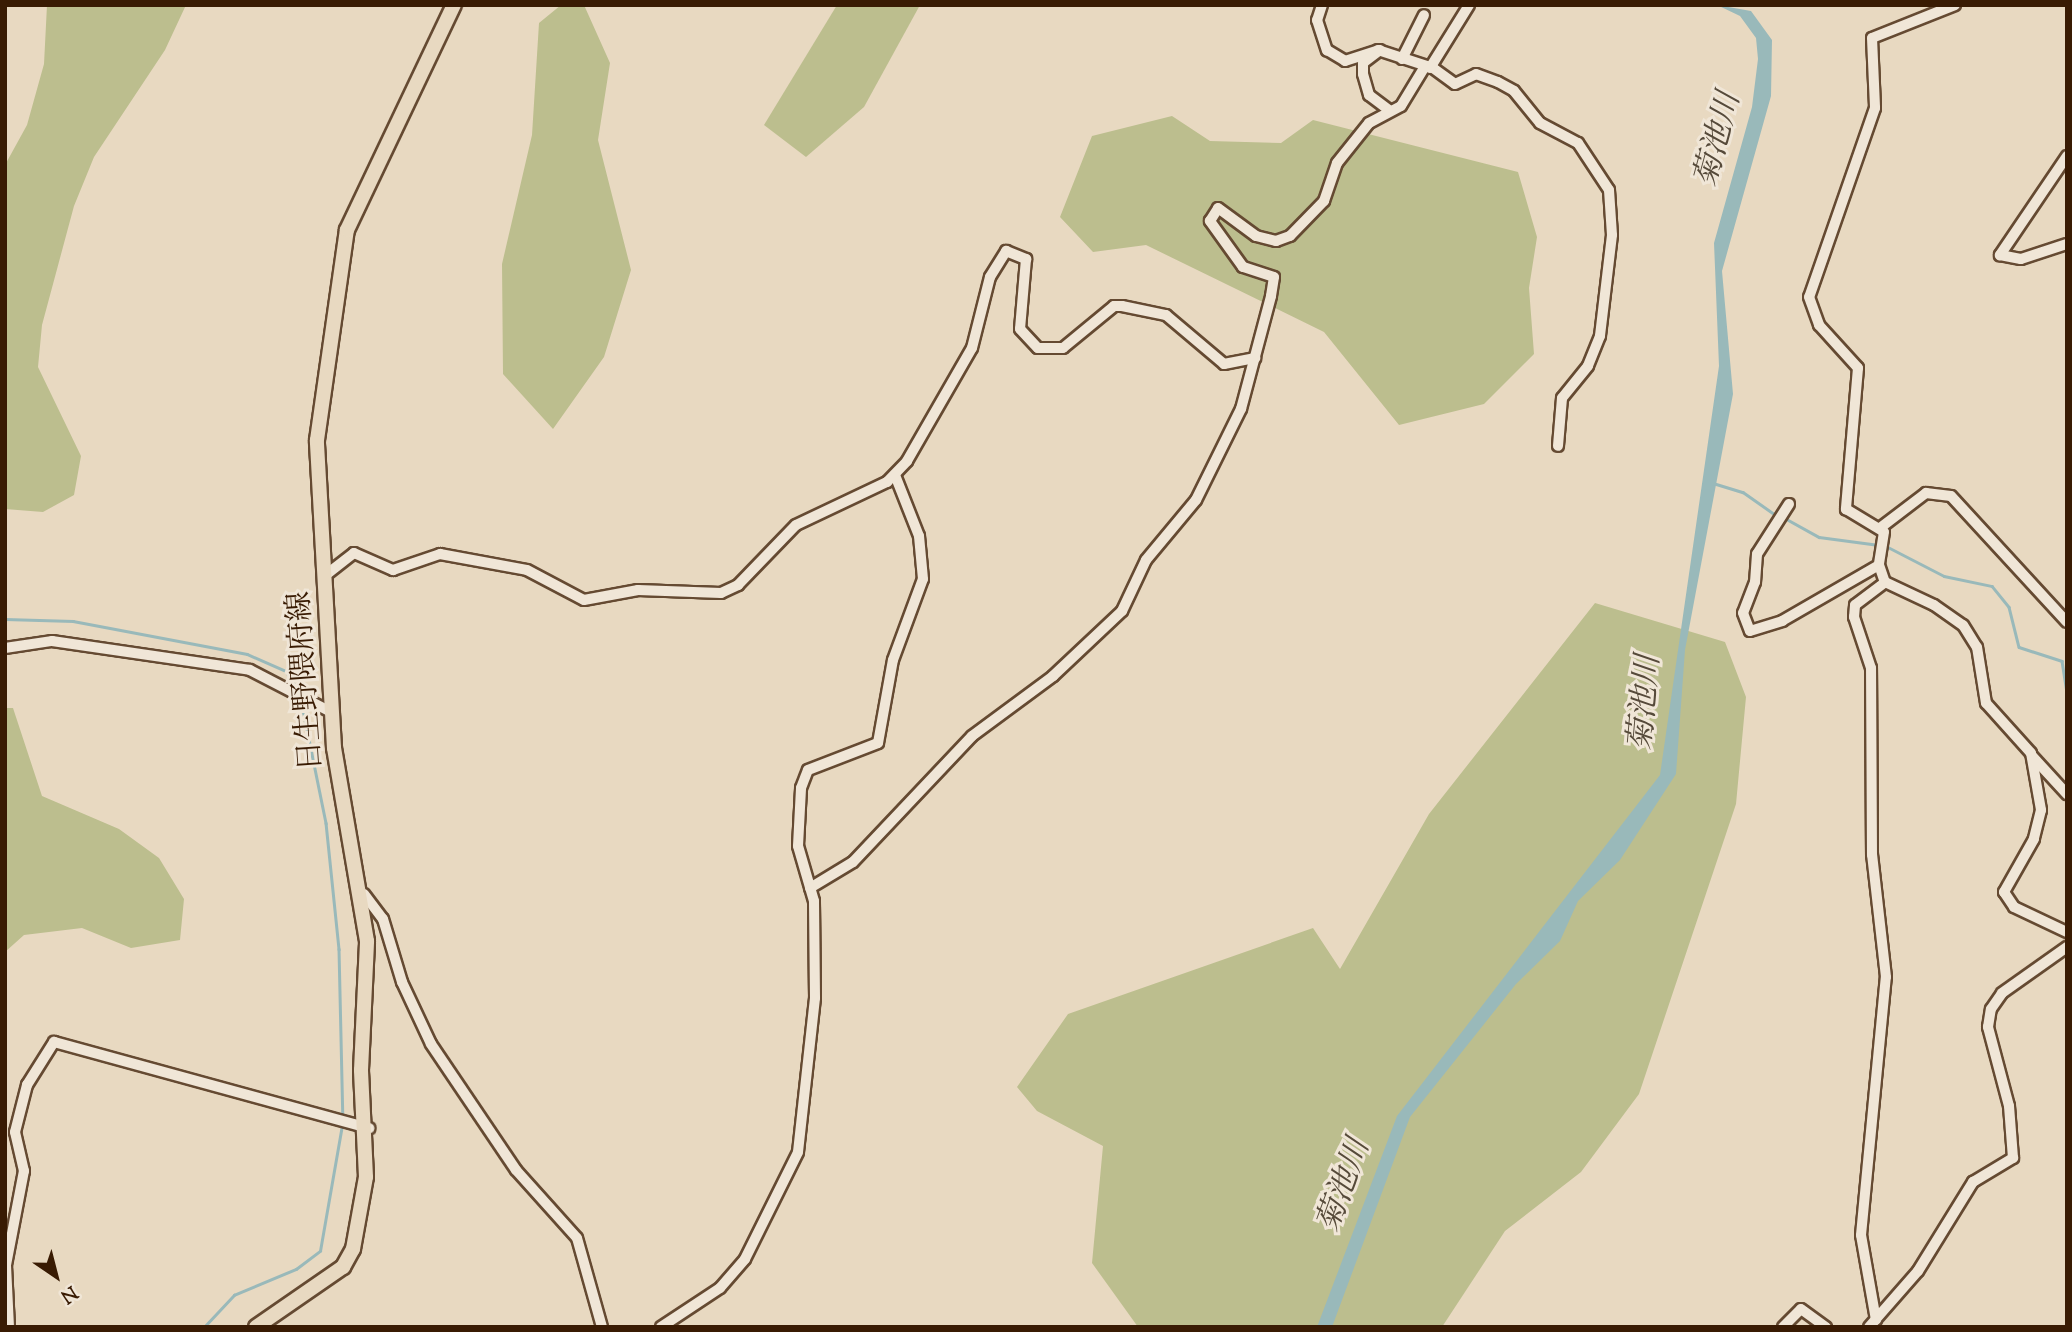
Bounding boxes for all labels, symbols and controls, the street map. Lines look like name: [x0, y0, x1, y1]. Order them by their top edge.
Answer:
water label: 菊池川: [1688, 89, 1750, 191]
street label: 日生野隈府線: [283, 590, 331, 772]
water label: 菊池川: [1623, 654, 1669, 752]
water label: 菊池川: [1311, 1134, 1379, 1238]
north arrow: [21, 1241, 91, 1311]
text: N: [54, 1278, 82, 1309]

